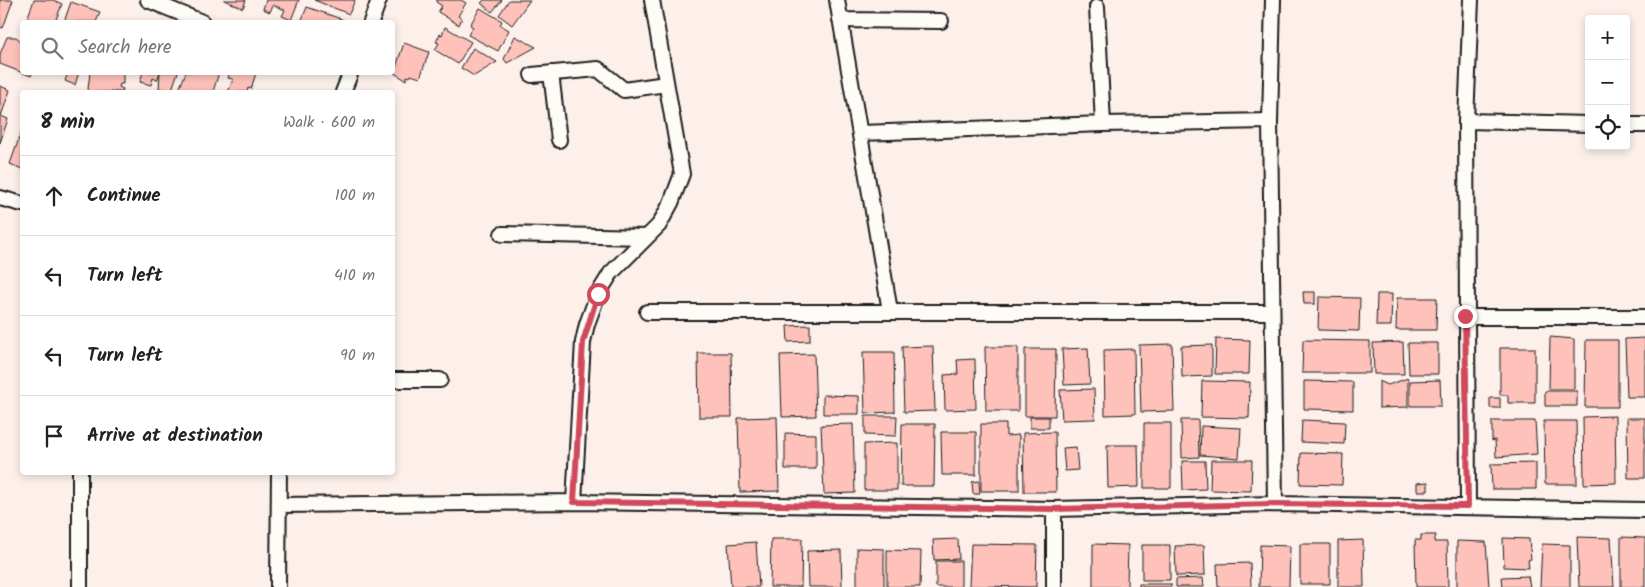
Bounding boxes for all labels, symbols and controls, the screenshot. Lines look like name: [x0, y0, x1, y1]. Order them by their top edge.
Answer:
map controls: [1585, 15, 1630, 150]
button: +: [1585, 15, 1630, 60]
search box: [20, 20, 395, 75]
text: Search here: [78, 33, 172, 63]
icon: search: [38, 34, 66, 62]
button: −: [1585, 60, 1630, 105]
button: locate: [1585, 105, 1630, 150]
text: 8 min: [40, 106, 95, 139]
text: Walk · 600 m: [283, 110, 375, 135]
text: Continue: [87, 181, 160, 211]
icon: ahead: [40, 182, 68, 210]
text: 100 m: [335, 183, 375, 208]
text: Turn left: [87, 261, 162, 291]
icon: left: [40, 262, 68, 290]
text: 410 m: [334, 263, 375, 288]
route start: [587, 283, 610, 306]
route end: [1454, 305, 1477, 328]
text: Turn left: [87, 341, 162, 371]
icon: left: [40, 342, 68, 370]
text: 90 m: [340, 343, 375, 368]
text: Arrive at destination: [87, 421, 263, 451]
icon: arrive: [40, 422, 68, 450]

